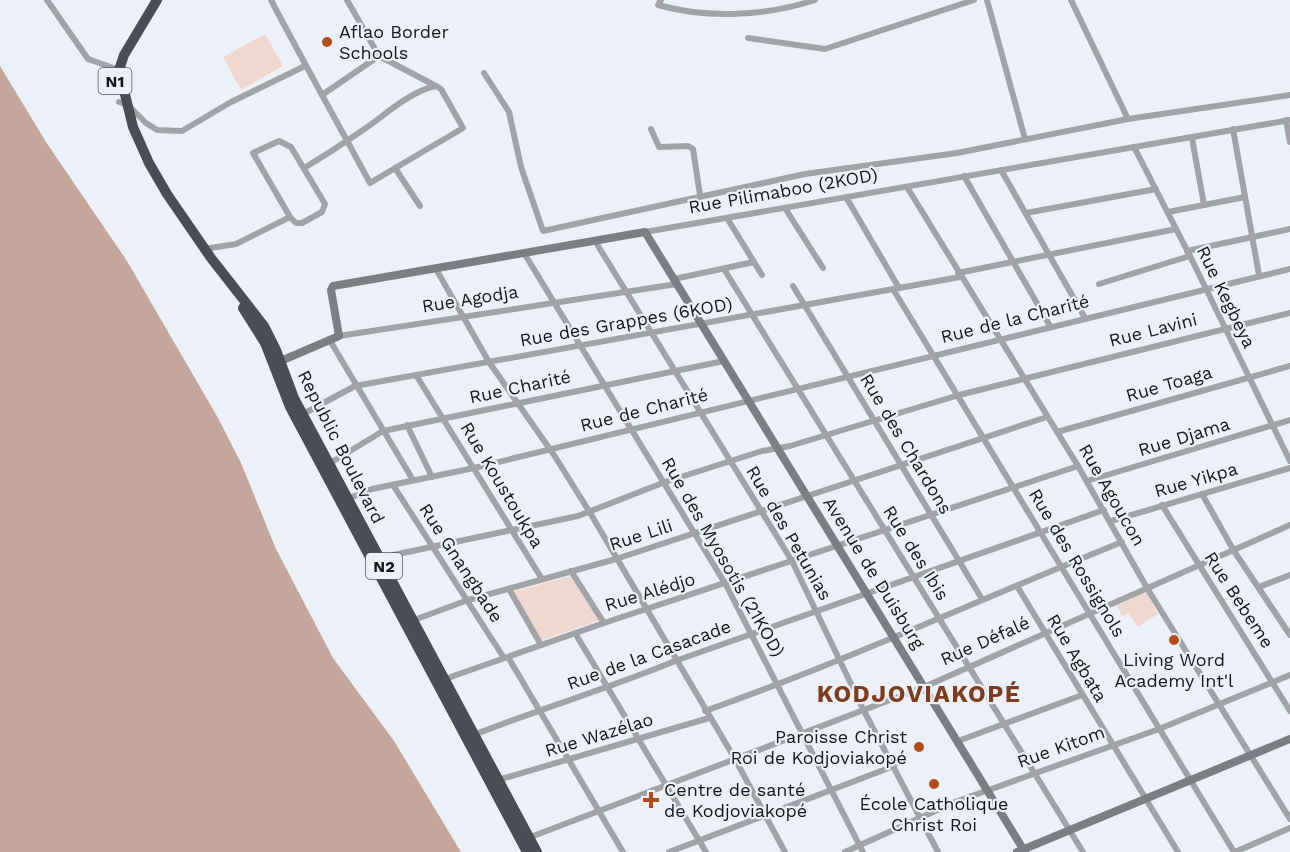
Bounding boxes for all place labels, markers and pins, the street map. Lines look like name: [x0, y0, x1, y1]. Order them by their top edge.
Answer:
place label: Aflao Border Schools: [339, 21, 449, 63]
marker: Aflao Border Schools: [320, 35, 334, 49]
marker: Living Word Academy Int'l: [1167, 633, 1181, 647]
place label: Living Word Academy Int'l: [1114, 649, 1234, 691]
place label: Paroisse Christ Roi de Kodjoviakopé: [730, 726, 907, 768]
marker: Paroisse Christ Roi de Kodjoviakopé: [912, 740, 926, 754]
marker: École Catholique Christ Roi: [927, 777, 941, 791]
place label: Centre de santé de Kodjoviakopé: [664, 779, 807, 821]
marker: Centre de santé de Kodjoviakopé: [642, 791, 660, 809]
place label: École Catholique Christ Roi: [860, 793, 1008, 835]

